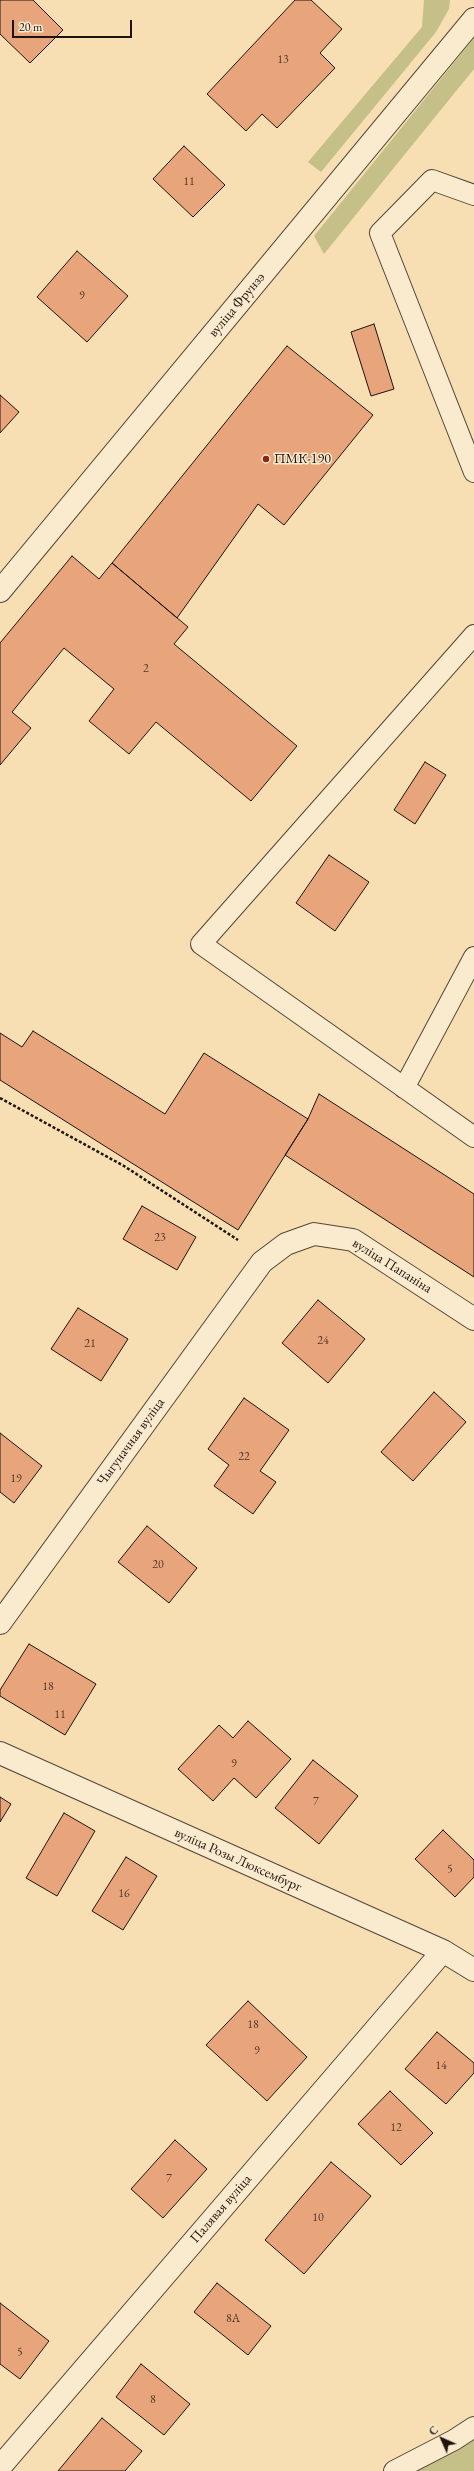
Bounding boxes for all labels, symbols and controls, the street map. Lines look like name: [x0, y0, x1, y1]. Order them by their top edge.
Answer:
scale bar: [14, 12, 134, 38]
text: 20 m: [19, 19, 42, 35]
house number: 13: [277, 53, 289, 67]
house number: 11: [183, 175, 195, 189]
street label: вуліца Фрунзэ: [205, 269, 269, 341]
house number: 9: [79, 289, 85, 303]
place label: ПМК-190: [274, 451, 331, 467]
marker: ПМК-190: [261, 454, 271, 464]
house number: 2: [143, 662, 149, 676]
house number: 23: [154, 1231, 166, 1245]
street label: вуліца Папаніна: [349, 1235, 435, 1297]
house number: 24: [317, 1334, 329, 1348]
house number: 21: [84, 1337, 96, 1351]
street label: Чыгуначная вуліца: [94, 1395, 168, 1489]
house number: 22: [238, 1450, 250, 1464]
house number: 19: [10, 1472, 22, 1486]
house number: 20: [152, 1558, 164, 1572]
house number: 18: [42, 1680, 54, 1694]
house number: 11: [54, 1708, 66, 1722]
house number: 9: [231, 1757, 237, 1771]
house number: 7: [313, 1795, 319, 1809]
street label: вуліца Розы Люксембург: [172, 1824, 304, 1896]
house number: 5: [447, 1862, 453, 1876]
house number: 16: [118, 1887, 130, 1901]
house number: 18: [247, 2018, 259, 2032]
house number: 9: [254, 2044, 260, 2058]
house number: 14: [435, 2059, 447, 2073]
house number: 12: [390, 2121, 402, 2135]
street label: Палявая вуліца: [187, 2171, 255, 2247]
house number: 7: [166, 2172, 172, 2186]
house number: 10: [312, 2211, 324, 2225]
house number: 8А: [226, 2312, 240, 2326]
house number: 5: [17, 2345, 23, 2359]
house number: 8: [150, 2393, 156, 2407]
north arrow: [422, 2419, 462, 2459]
text: С: [426, 2423, 441, 2438]

